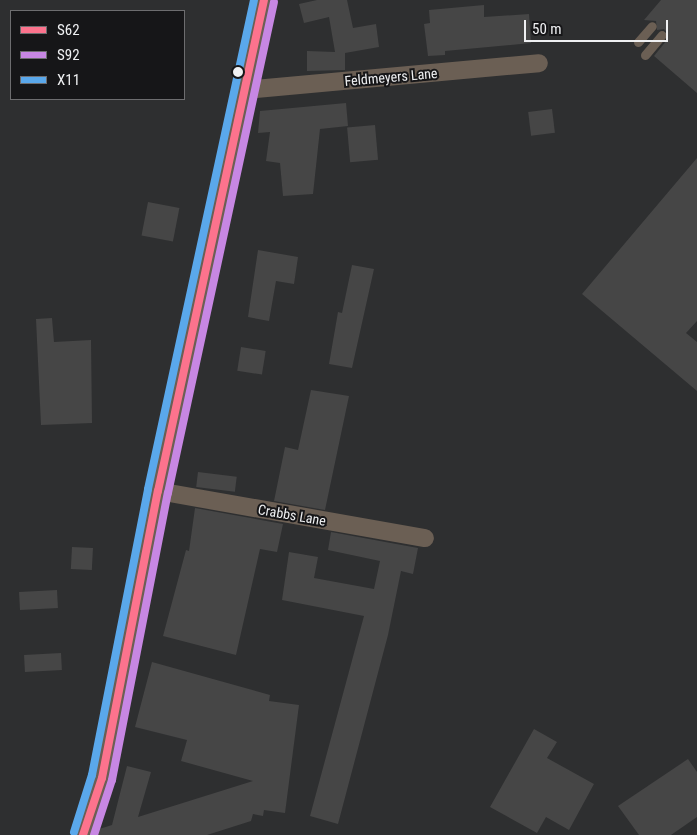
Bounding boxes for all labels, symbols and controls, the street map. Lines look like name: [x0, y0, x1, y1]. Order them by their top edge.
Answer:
legend: [10, 10, 185, 100]
scale bar: [527, 10, 671, 42]
text: 50 m: [532, 20, 562, 38]
text: S62: [57, 21, 80, 39]
text: S92: [57, 46, 80, 64]
street label: Feldmeyers Lane: [344, 65, 438, 89]
unlabelled marker: [233, 67, 243, 77]
text: X11: [57, 71, 80, 89]
street label: Crabbs Lane: [257, 501, 327, 529]

